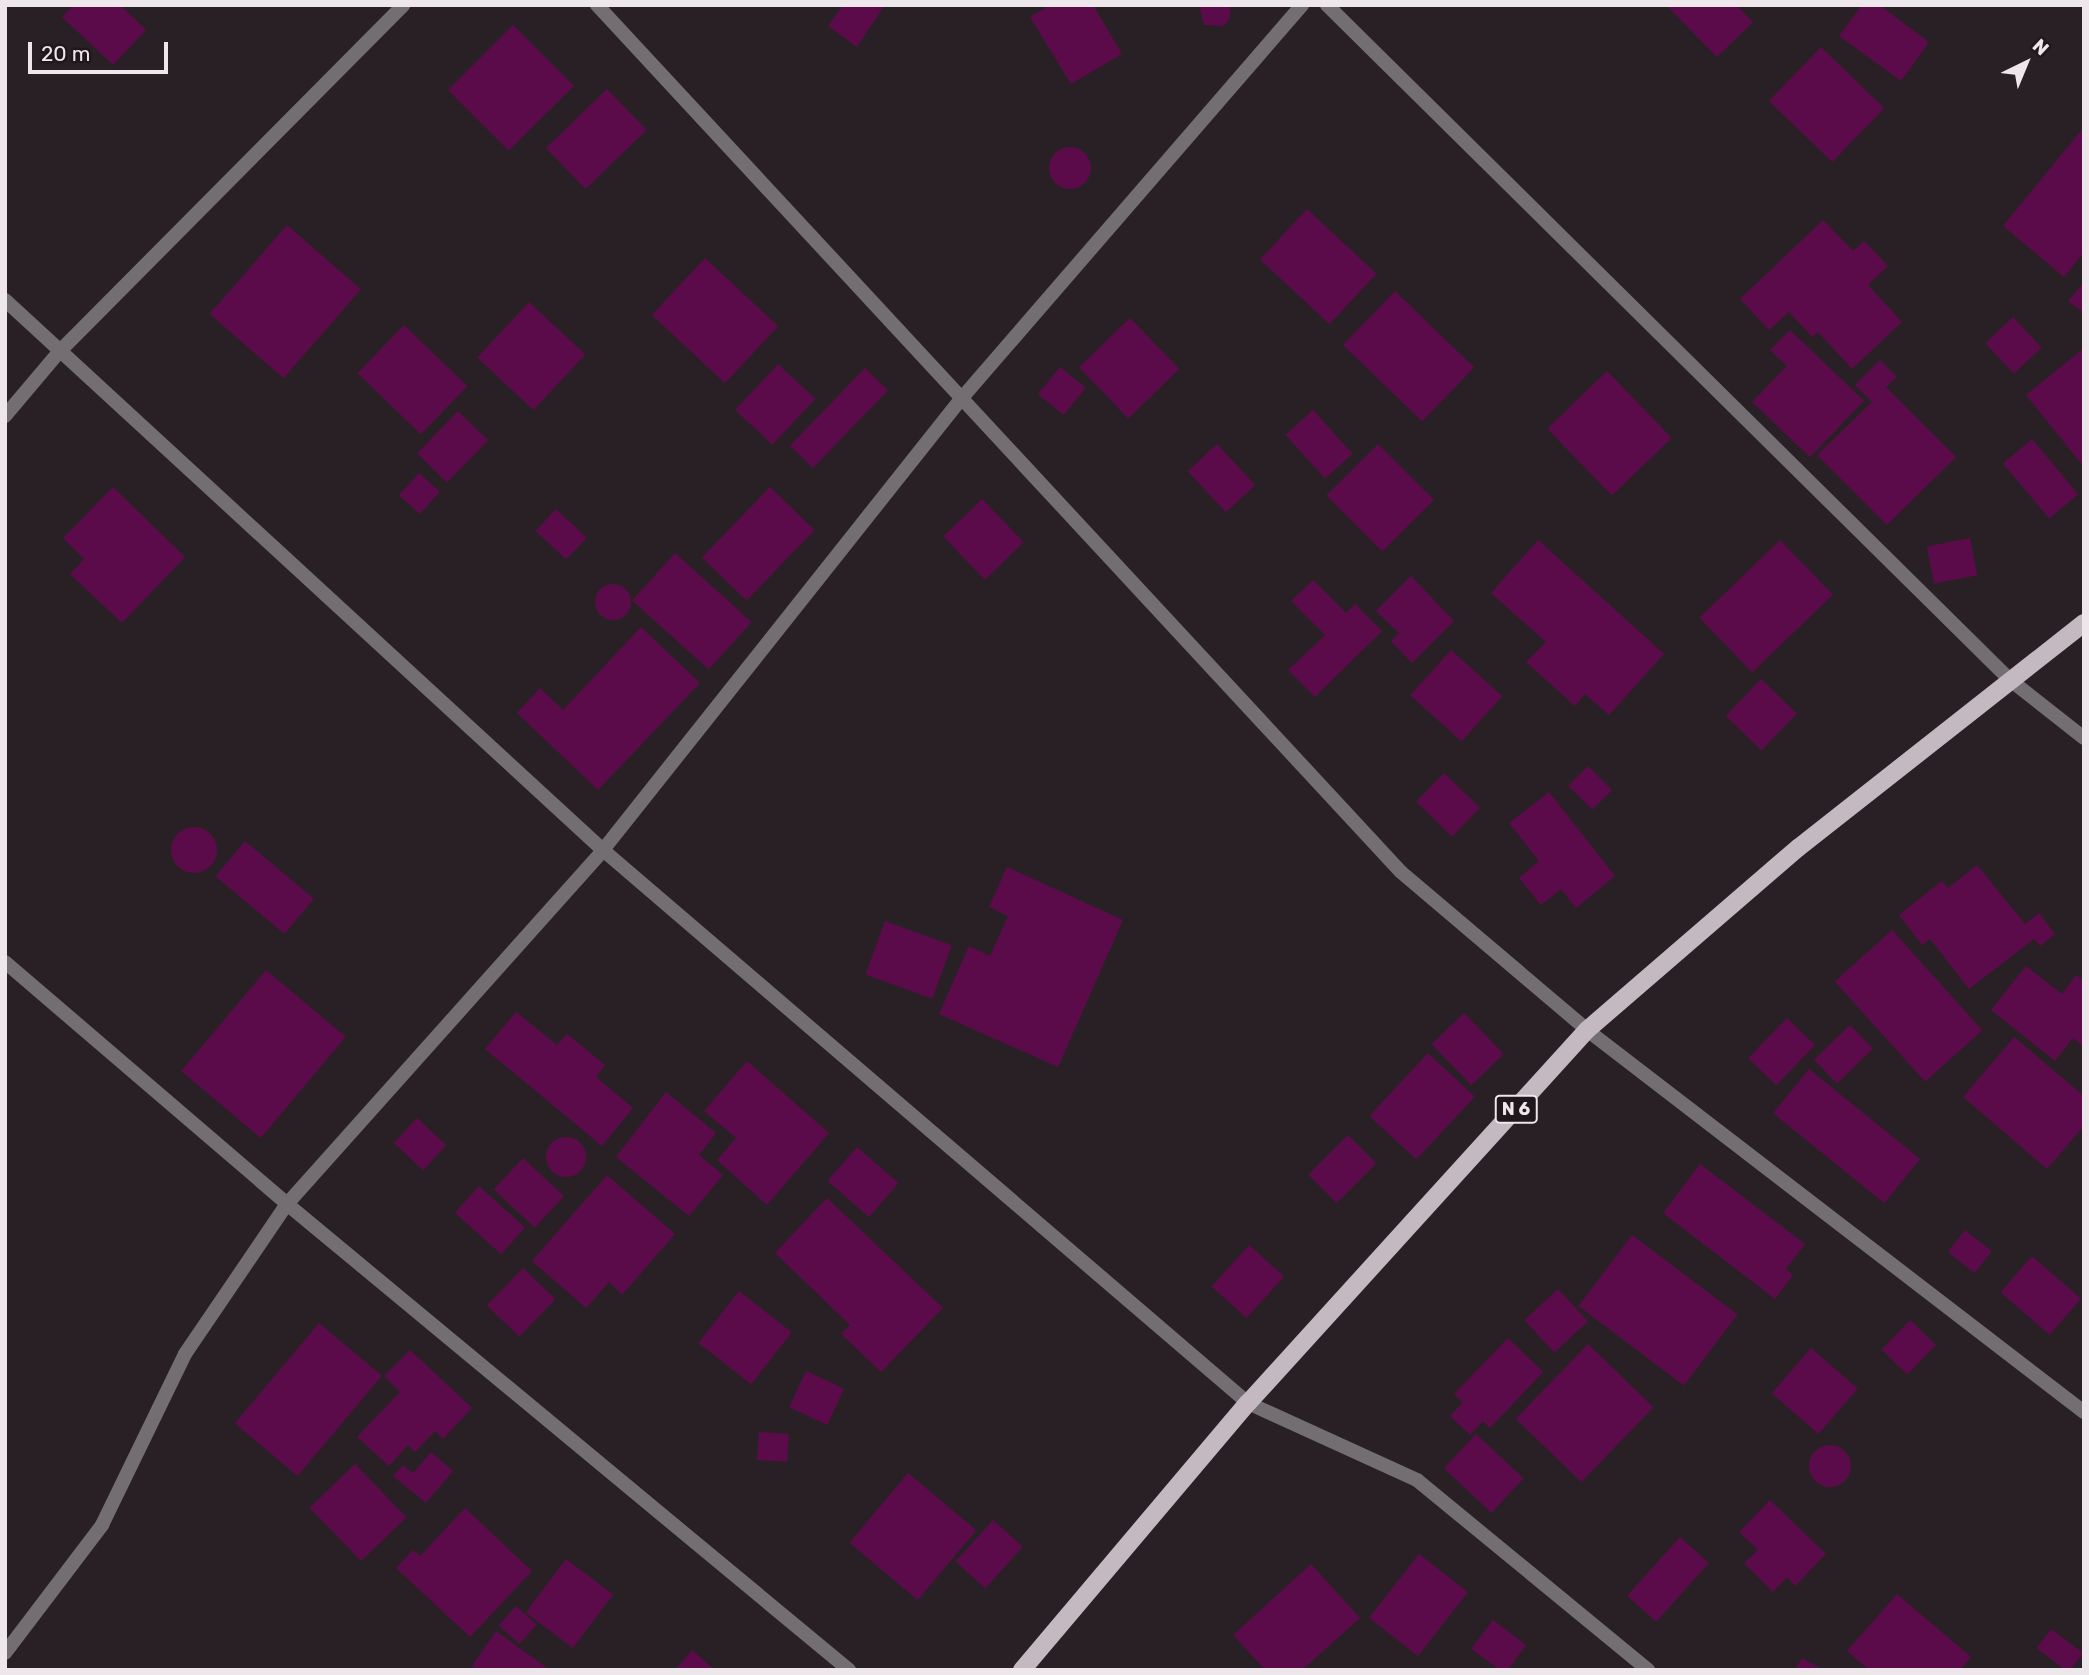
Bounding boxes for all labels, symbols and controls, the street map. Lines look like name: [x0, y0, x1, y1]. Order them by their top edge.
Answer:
scale bar: [32, 28, 172, 72]
north arrow: [1991, 28, 2061, 98]
text: N: [2028, 34, 2053, 60]
text: 20 m: [41, 41, 90, 66]
road number: N 6: [1493, 1094, 1539, 1124]

